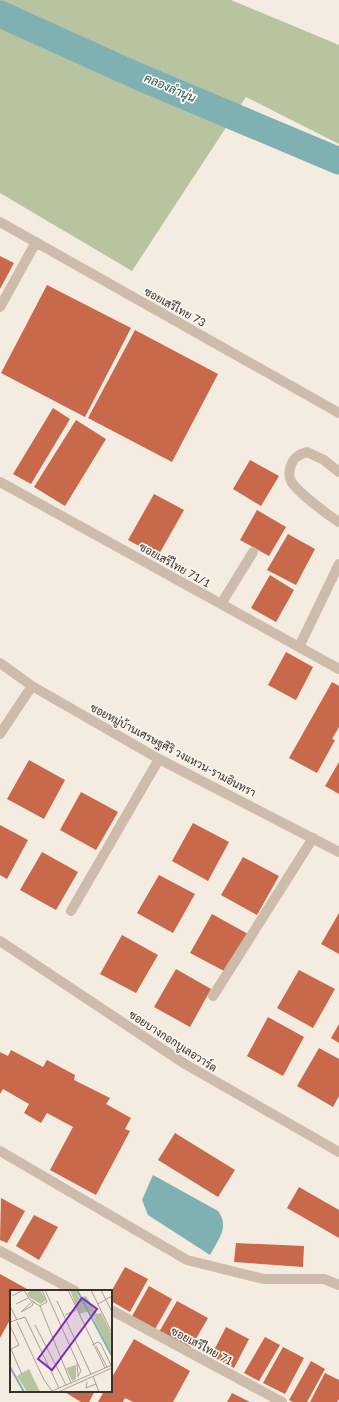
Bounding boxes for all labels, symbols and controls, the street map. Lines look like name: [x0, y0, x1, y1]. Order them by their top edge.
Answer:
water label: คลองลำนุ่น: [141, 70, 199, 107]
street label: ซอยเสรีไทย 73: [142, 284, 209, 329]
street label: ซอยเสรีไทย 71/1: [137, 539, 214, 589]
street label: ซอยหมู่บ้านเศรษฐศิริ วงแหวน-รามอินทรา: [87, 700, 258, 801]
street label: ซอยบางกอกบูเลอวาร์ด: [126, 1006, 220, 1076]
inset map: [10, 1290, 112, 1392]
street label: ซอยเสรีไทย 71: [169, 1323, 236, 1367]

